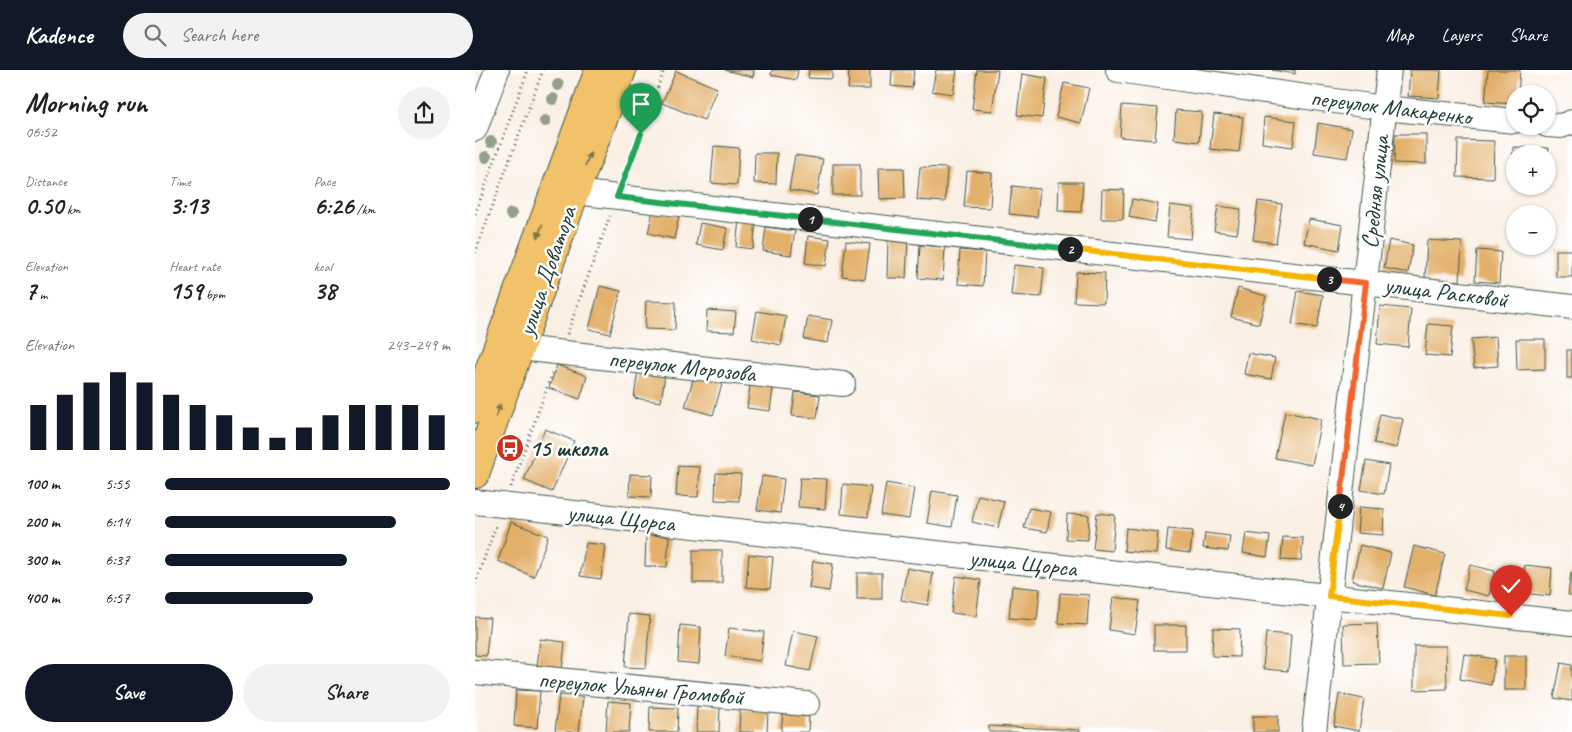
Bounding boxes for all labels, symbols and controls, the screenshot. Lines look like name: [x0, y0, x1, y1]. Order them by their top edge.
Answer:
search box: [123, 13, 473, 58]
text: Kadence: [25, 20, 93, 50]
icon: search: [141, 21, 169, 49]
text: Search here: [181, 23, 258, 47]
text: Map: [1386, 24, 1414, 46]
text: Layers: [1442, 24, 1481, 46]
text: Share: [1509, 24, 1547, 46]
street label: переулок Макаренко: [1309, 82, 1476, 132]
pin: [620, 83, 662, 134]
text: Morning run: [25, 85, 147, 120]
map controls: [1506, 85, 1556, 255]
button: locate: [1506, 85, 1556, 135]
button: share: [398, 87, 450, 139]
icon: arrive: [627, 90, 655, 118]
text: 06:52: [25, 122, 57, 142]
street label: Средняя улица: [1354, 132, 1396, 250]
button: +: [1506, 145, 1556, 195]
one-way arrow: [585, 152, 592, 167]
text: Distance: [25, 173, 67, 190]
text: Time: [169, 173, 191, 190]
text: Pace: [314, 173, 335, 190]
text: 0.50: [25, 190, 63, 222]
text: 3:13: [169, 190, 208, 222]
text: 6:26: [314, 190, 353, 222]
text: km: [63, 201, 80, 218]
text: /km: [353, 201, 375, 218]
street label: улица Доватора: [510, 201, 584, 342]
button: −: [1506, 205, 1556, 255]
pin: 1: [797, 206, 823, 232]
text: 1: [807, 211, 814, 228]
one-way arrow: [536, 224, 544, 239]
pin: 2: [1057, 236, 1083, 262]
text: 2: [1067, 241, 1074, 258]
text: Elevation: [25, 258, 68, 275]
text: Heart rate: [169, 258, 220, 275]
text: kcal: [314, 258, 332, 275]
pin: 3: [1317, 266, 1341, 292]
street label: улица Расковой: [1381, 269, 1511, 315]
text: 3: [1326, 271, 1333, 288]
text: 7: [25, 275, 36, 307]
text: 159: [169, 275, 202, 307]
text: 38: [314, 275, 336, 307]
text: m: [36, 286, 47, 303]
text: bpm: [202, 286, 225, 303]
text: Elevation: [25, 335, 74, 355]
text: 243–249 m: [387, 335, 450, 355]
street label: переулок Морозова: [607, 343, 758, 389]
one-way arrow: [495, 404, 502, 419]
bus stop icon: 15 школа: [495, 433, 525, 463]
place label: 15 школа: [529, 433, 609, 463]
text: 100 m: [25, 474, 60, 494]
text: 5:55: [105, 474, 130, 494]
pin: 4: [1327, 494, 1353, 518]
street label: улица Щорса: [564, 497, 678, 539]
text: 4: [1337, 498, 1344, 515]
text: 200 m: [25, 512, 60, 532]
text: 6:14: [105, 512, 130, 532]
street label: улица Щорса: [966, 542, 1080, 584]
text: 300 m: [25, 550, 60, 570]
text: 6:37: [105, 550, 130, 570]
pin: [1490, 565, 1532, 616]
icon: check: [1497, 572, 1525, 600]
text: 400 m: [25, 588, 60, 608]
text: 6:57: [105, 588, 130, 608]
button: Save: [25, 664, 233, 722]
button: Share: [243, 664, 450, 722]
street label: переулок Ульяны Громовой: [537, 664, 747, 712]

